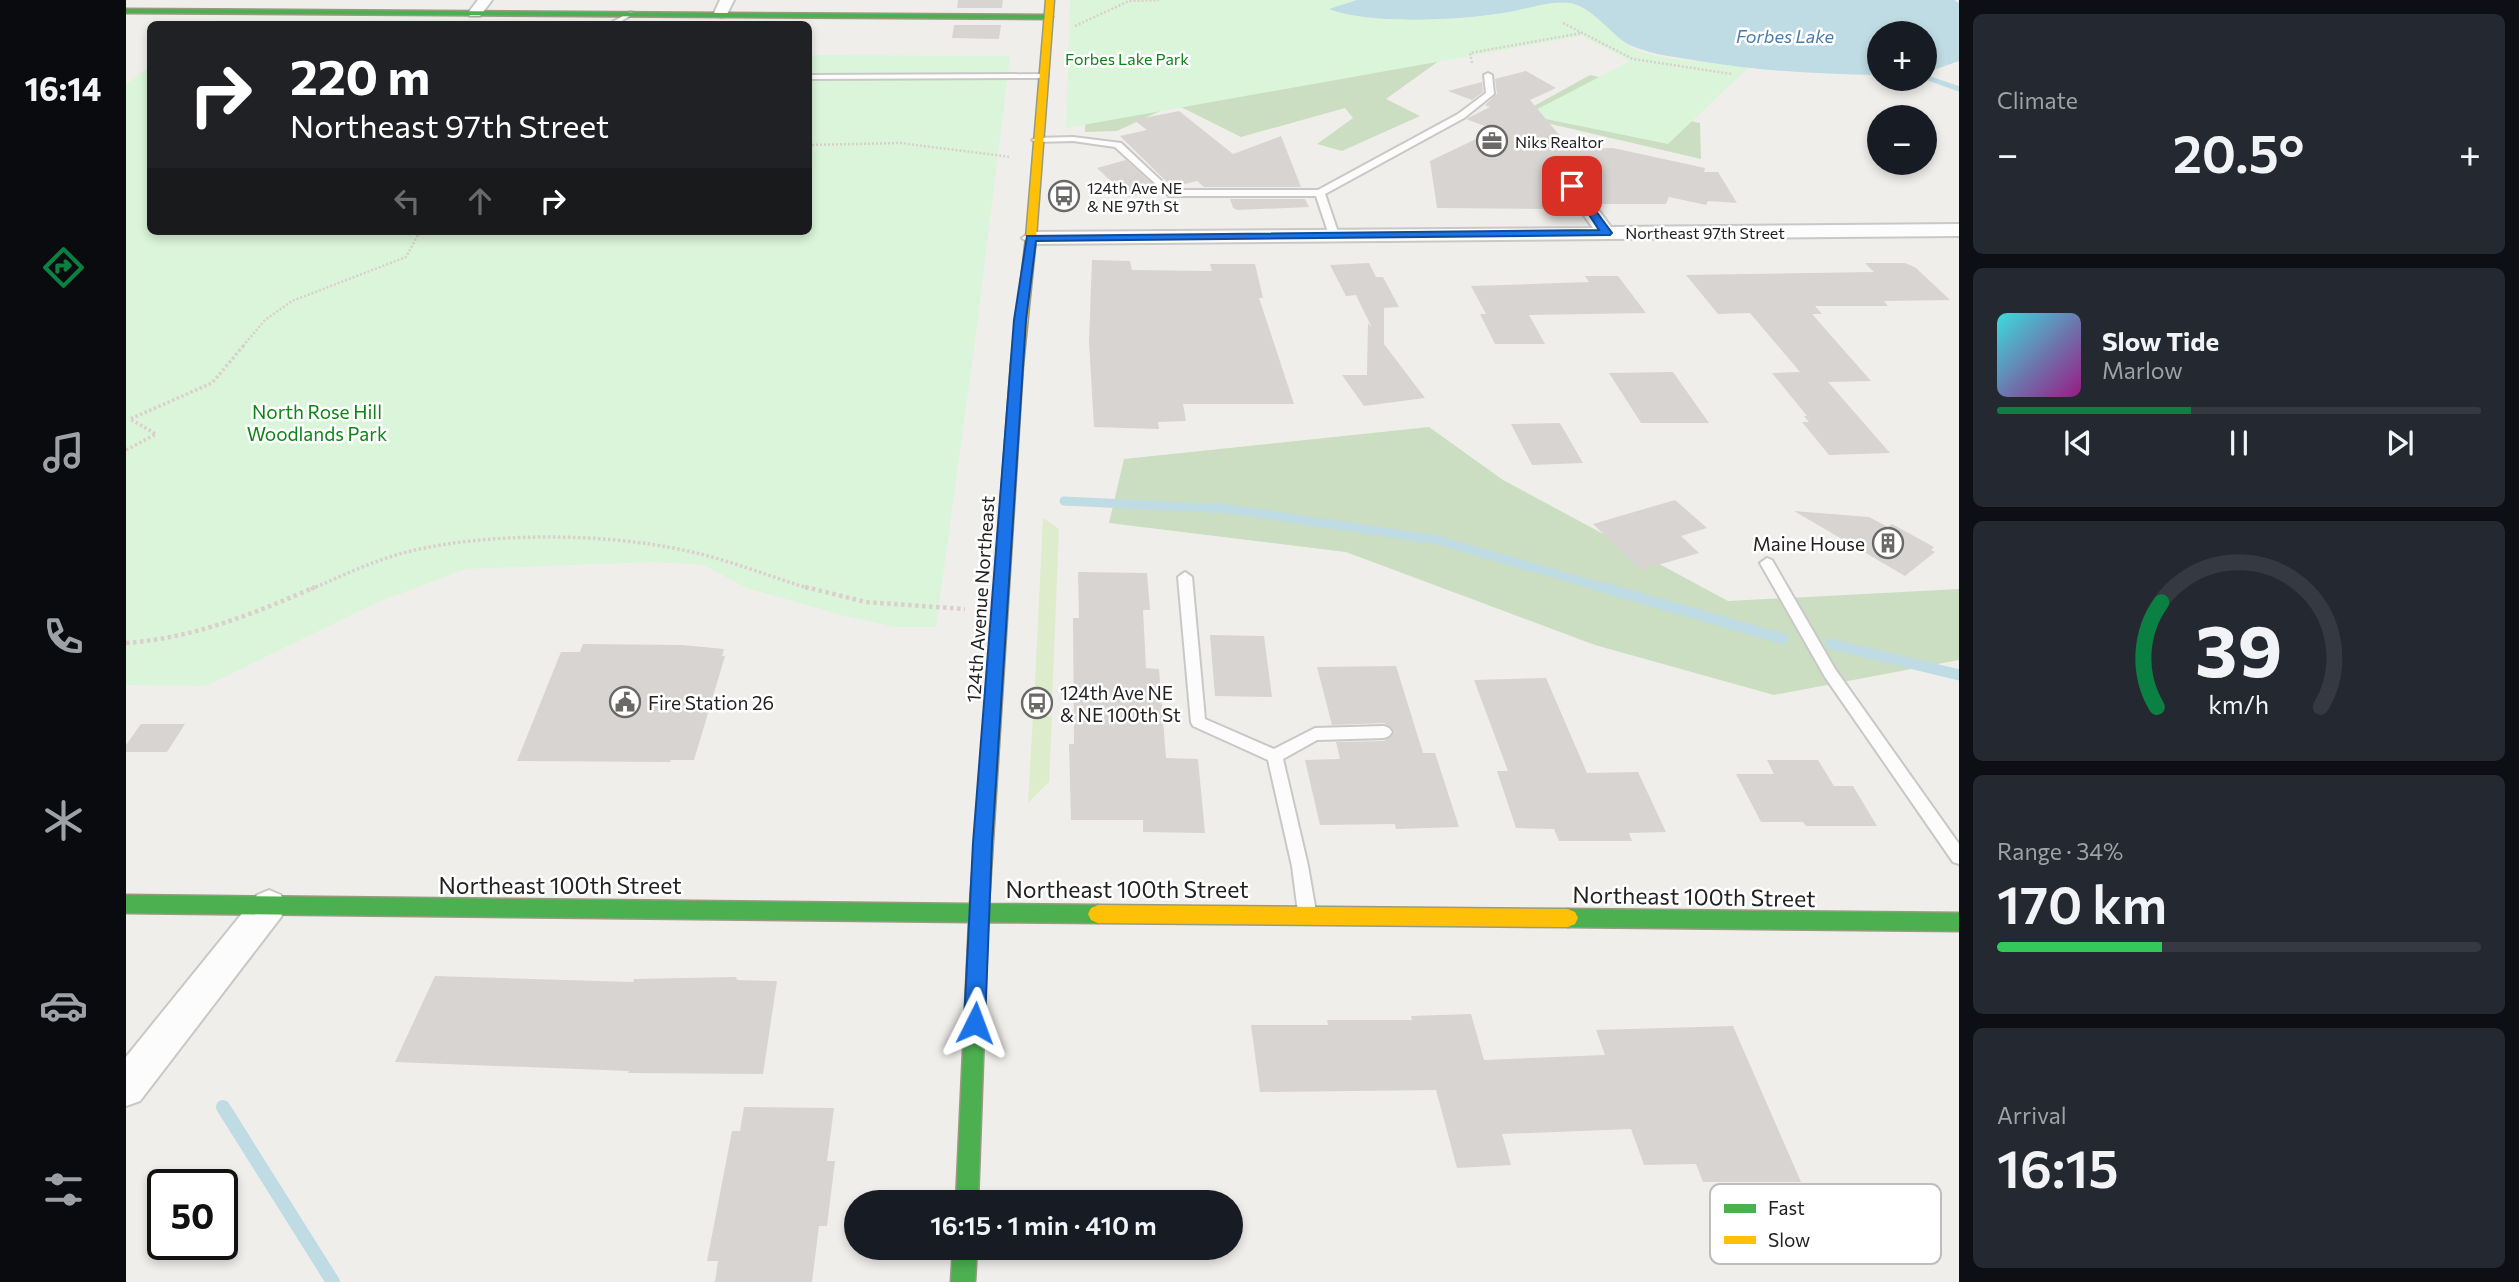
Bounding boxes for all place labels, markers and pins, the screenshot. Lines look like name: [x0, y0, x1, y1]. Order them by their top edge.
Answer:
office icon: Niks Realtor: [1475, 124, 1509, 158]
place label: Niks Realtor: [1515, 132, 1604, 151]
pin: [1542, 156, 1602, 216]
place label: 124th Ave NE & NE 97th St: [1087, 178, 1182, 215]
bus stop icon: 124th Ave NE & NE 97th St: [1047, 179, 1081, 213]
building icon: Maine House: [1871, 526, 1905, 560]
place label: Maine House: [1753, 532, 1865, 555]
place label: 124th Ave NE & NE 100th St: [1060, 681, 1181, 726]
public building icon: Fire Station 26: [608, 685, 642, 719]
bus stop icon: 124th Ave NE & NE 100th St: [1020, 686, 1054, 720]
place label: Fire Station 26: [648, 691, 774, 714]

